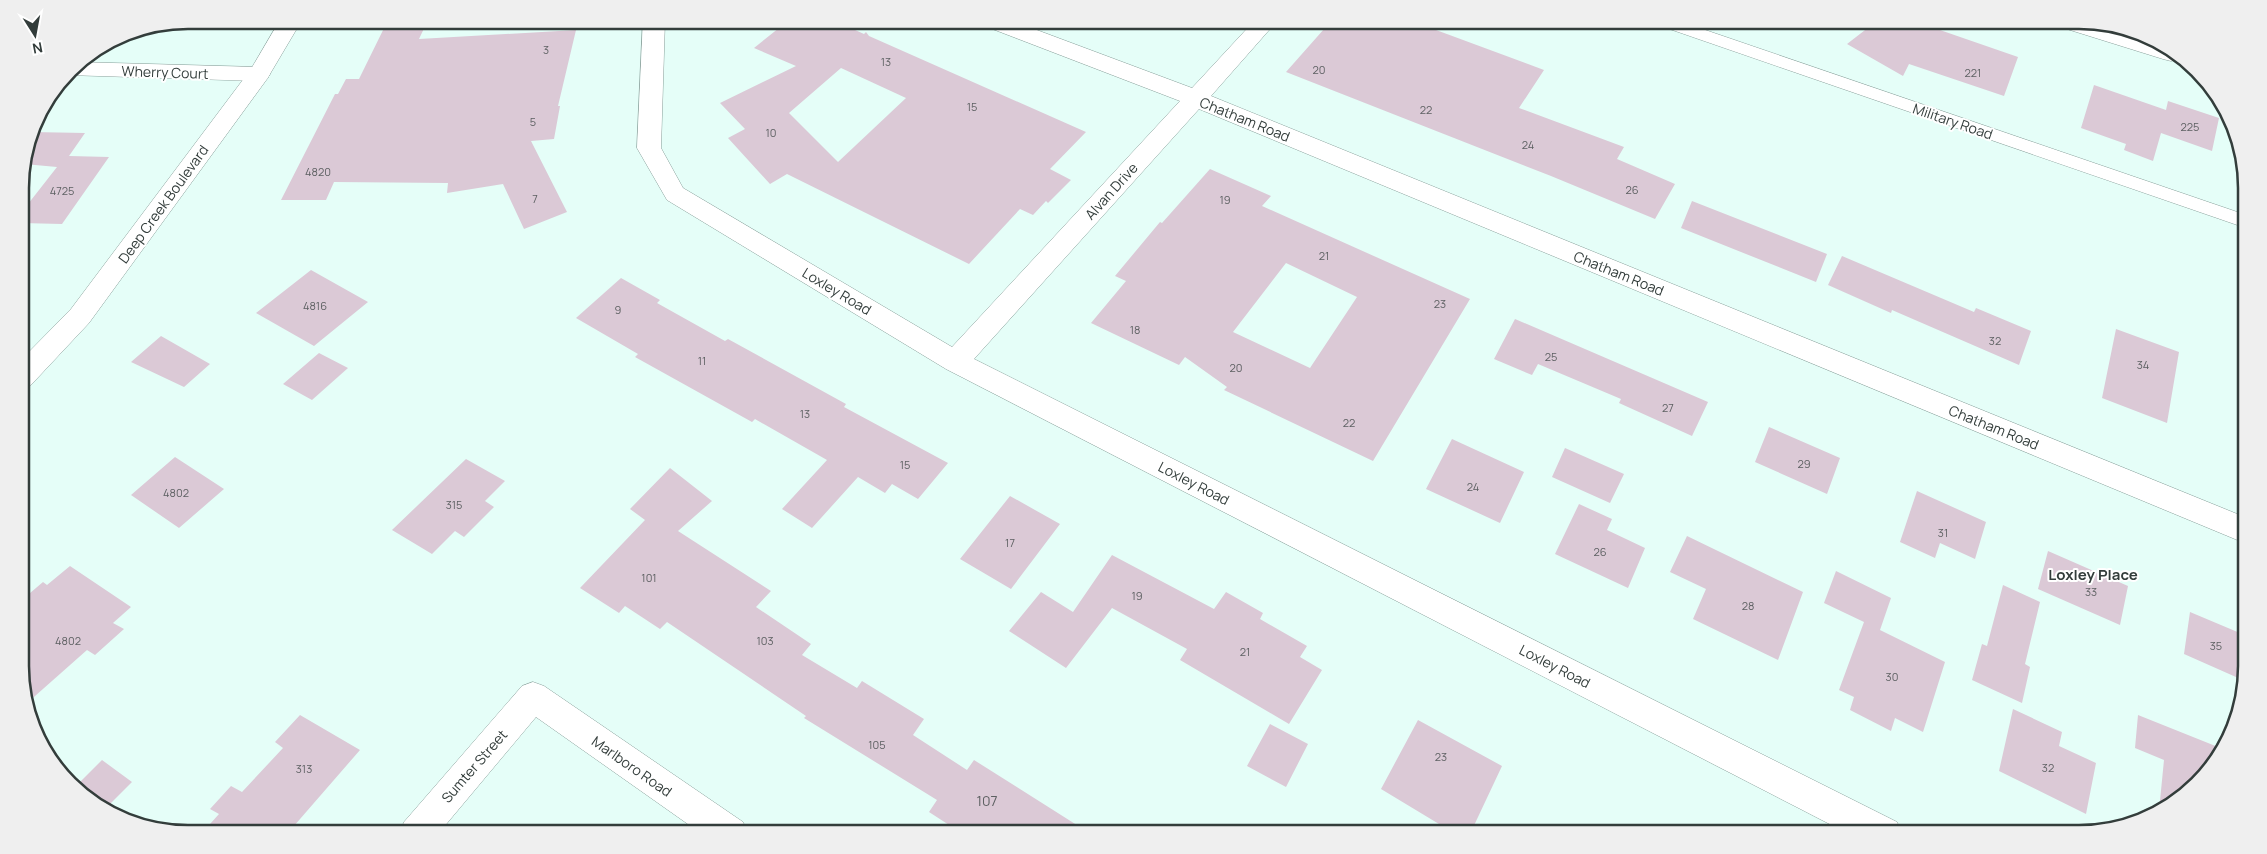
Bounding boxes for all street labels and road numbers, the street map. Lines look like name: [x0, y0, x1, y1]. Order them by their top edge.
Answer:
street label: Wherry Court: [121, 61, 209, 83]
street label: Chatham Road: [1197, 92, 1293, 146]
street label: Military Road: [1911, 98, 1995, 144]
street label: Deep Creek Boulevard: [114, 141, 212, 267]
street label: Alvan Drive: [1080, 158, 1142, 224]
street label: Chatham Road: [1571, 246, 1667, 300]
street label: Loxley Road: [799, 263, 875, 319]
street label: Chatham Road: [1946, 400, 2042, 454]
street label: Loxley Road: [1155, 457, 1233, 509]
street label: Loxley Road: [1516, 640, 1594, 692]
street label: Sumter Street: [437, 725, 511, 807]
street label: Marlboro Road: [588, 731, 676, 801]

